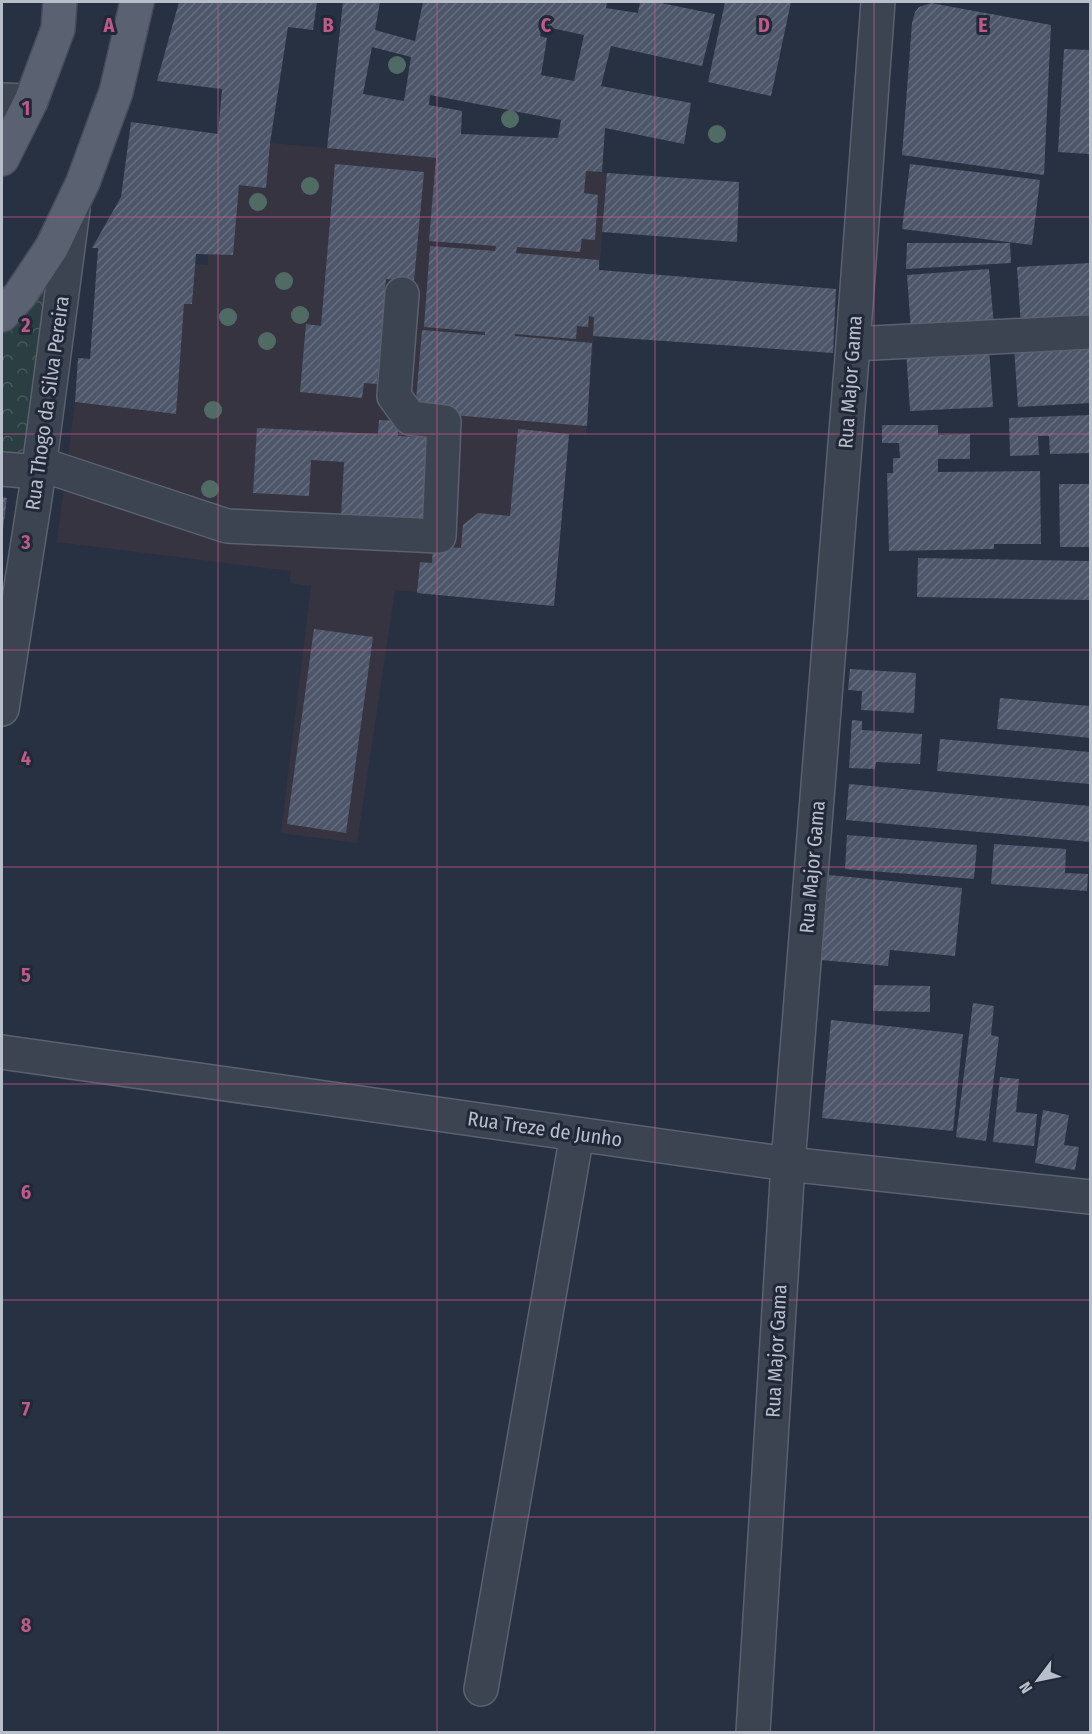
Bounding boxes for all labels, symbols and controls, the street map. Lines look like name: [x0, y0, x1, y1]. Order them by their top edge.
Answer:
text: A: [103, 13, 116, 37]
text: B: [322, 13, 334, 37]
text: C: [541, 13, 552, 37]
text: D: [758, 13, 770, 37]
text: E: [978, 13, 988, 37]
text: 1: [22, 96, 30, 120]
street label: Rua Thogo da Silva Pereira: [20, 294, 74, 512]
text: 2: [20, 313, 31, 337]
street label: Rua Major Gama: [833, 315, 867, 449]
text: 3: [20, 530, 31, 554]
text: 4: [21, 746, 31, 770]
street label: Rua Major Gama: [794, 800, 830, 934]
text: 5: [21, 963, 31, 987]
street label: Rua Treze de Junho: [466, 1106, 624, 1152]
text: 6: [21, 1180, 31, 1204]
street label: Rua Major Gama: [761, 1284, 791, 1418]
text: 7: [22, 1397, 31, 1421]
text: 8: [21, 1613, 32, 1637]
north arrow: [1008, 1650, 1068, 1710]
text: N: [1015, 1679, 1036, 1697]

